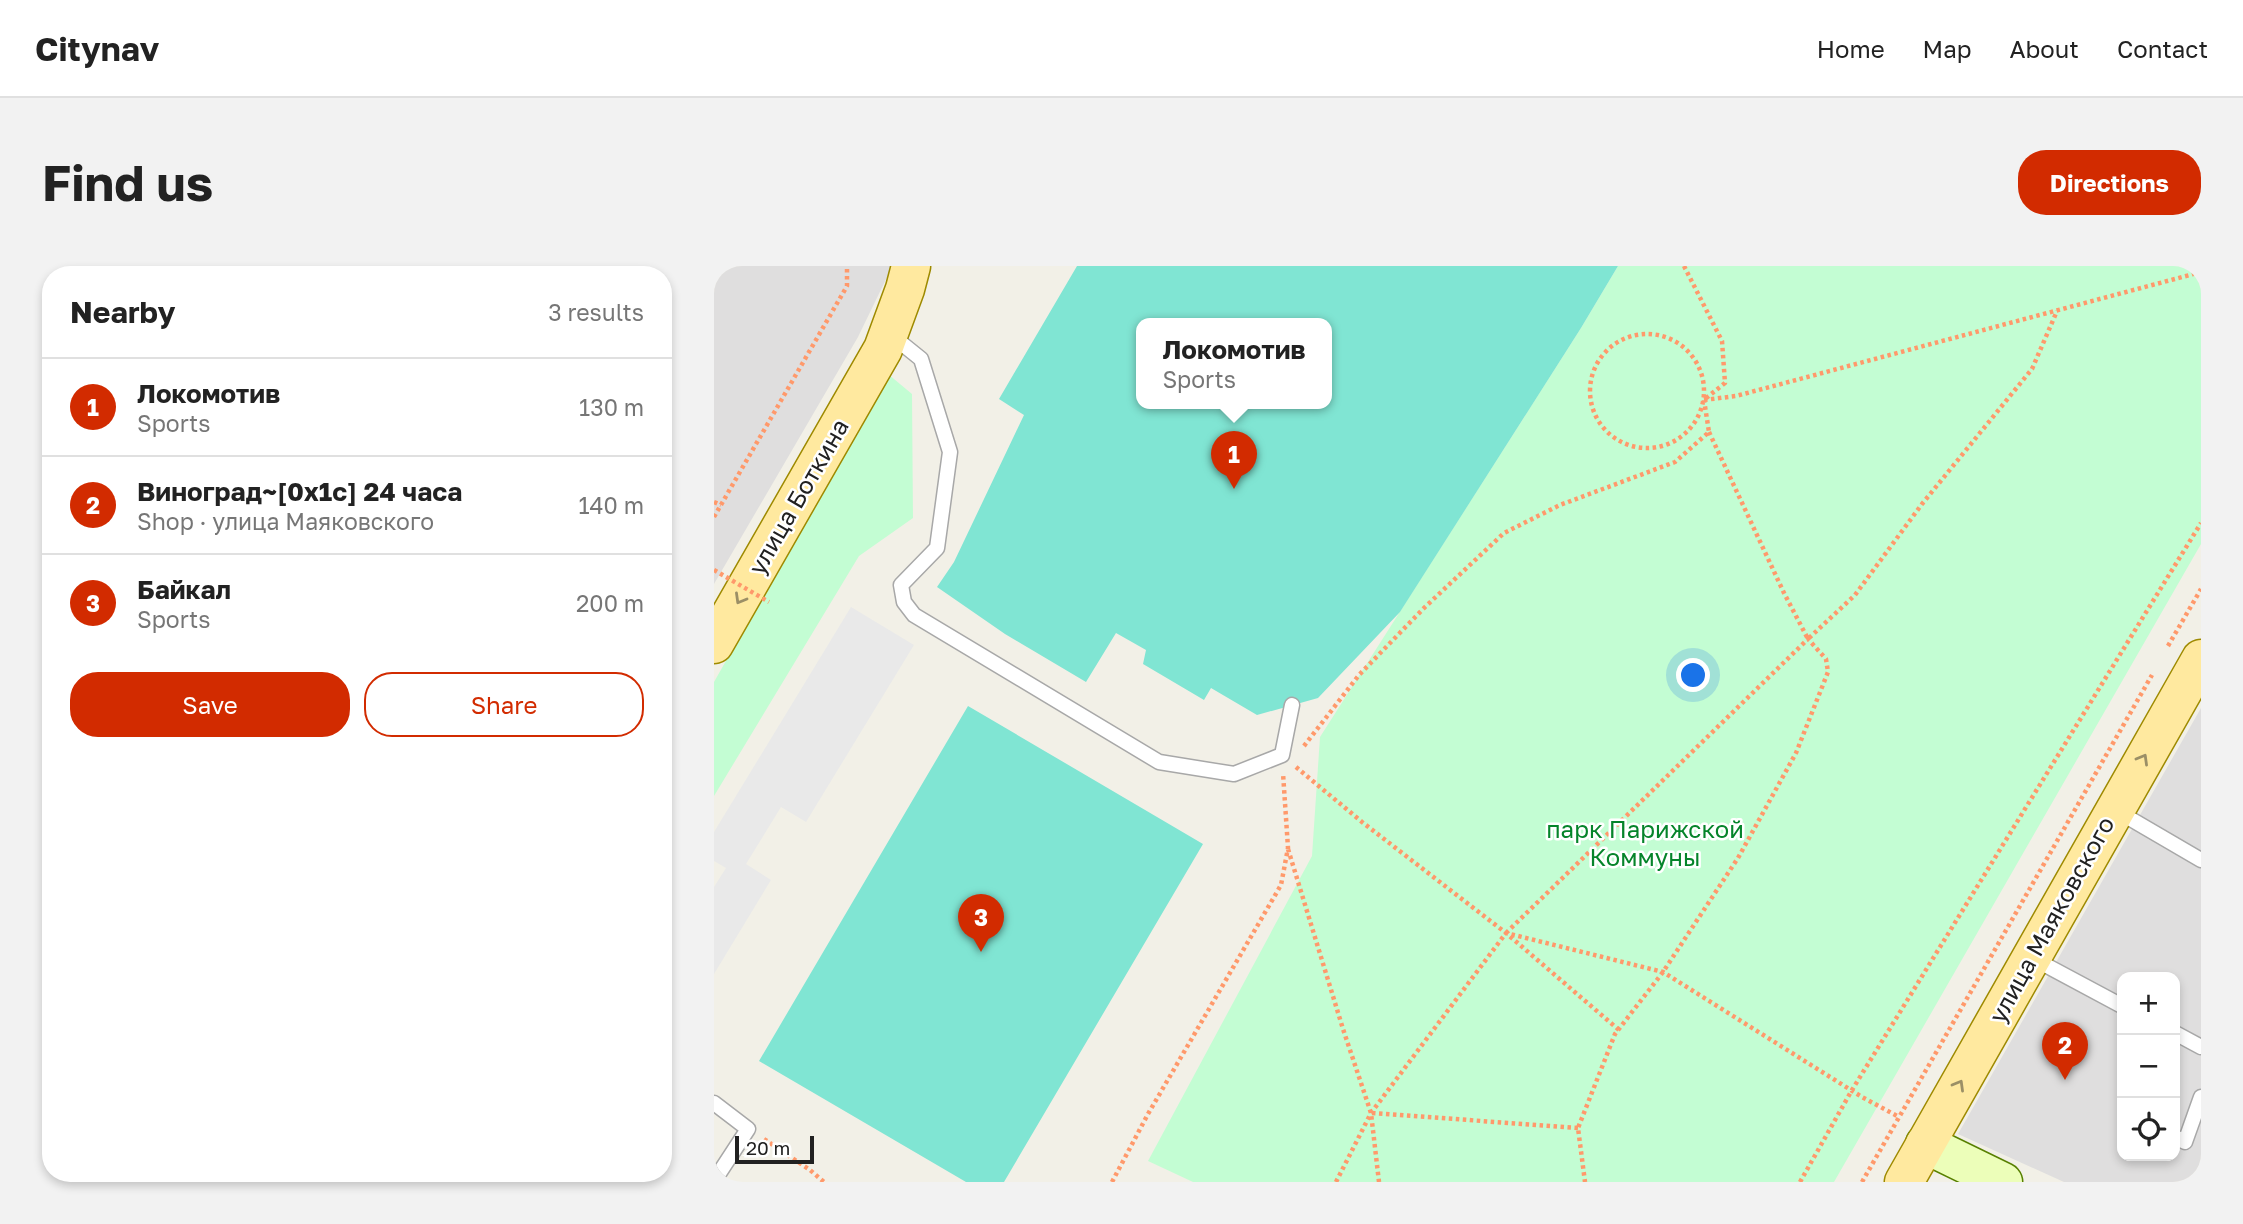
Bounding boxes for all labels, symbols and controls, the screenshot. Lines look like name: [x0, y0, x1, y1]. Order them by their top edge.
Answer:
text: Citynav: [35, 29, 159, 68]
text: Home: [1817, 34, 1885, 63]
text: Map: [1923, 34, 1972, 63]
text: About: [2010, 34, 2079, 63]
text: Contact: [2117, 34, 2208, 63]
button: Directions: [2018, 150, 2201, 215]
text: Find us: [42, 153, 213, 212]
text: Nearby: [70, 294, 175, 330]
text: 3 results: [548, 298, 644, 326]
popup: [1136, 318, 1332, 409]
text: Локомотив: [1162, 334, 1306, 365]
text: Sports: [1162, 365, 1236, 393]
text: Локомотив: [137, 378, 280, 409]
text: 1: [87, 393, 99, 421]
text: 130 m: [579, 393, 644, 421]
text: Sports: [137, 409, 211, 437]
street label: улица Боткина: [741, 413, 854, 579]
pin: 1: [1211, 431, 1257, 489]
text: Виноград~[0x1c] 24 часа: [137, 476, 462, 507]
text: 2: [86, 491, 100, 519]
text: 140 m: [578, 491, 644, 519]
text: Shop · улица Маяковского: [137, 507, 434, 535]
text: Байкал: [137, 574, 231, 605]
text: 3: [86, 589, 100, 617]
text: 200 m: [576, 589, 644, 617]
one-way arrow: [735, 592, 748, 605]
text: Sports: [137, 605, 211, 633]
your location: [1676, 658, 1710, 692]
button: Save: [70, 672, 350, 737]
button: Share: [364, 672, 644, 737]
one-way arrow: [2135, 754, 2148, 767]
street label: улица Маяковского: [1982, 811, 2119, 1028]
park label: парк Парижской Коммуны: [1546, 814, 1744, 871]
pin: 3: [958, 894, 1004, 952]
map controls: [2117, 972, 2180, 1161]
button: +: [2117, 972, 2180, 1035]
pin: 2: [2042, 1022, 2088, 1080]
button: −: [2117, 1035, 2180, 1098]
one-way arrow: [1951, 1080, 1964, 1092]
button: locate: [2117, 1098, 2180, 1161]
scale bar: [735, 1133, 814, 1165]
text: 20 m: [746, 1136, 790, 1159]

